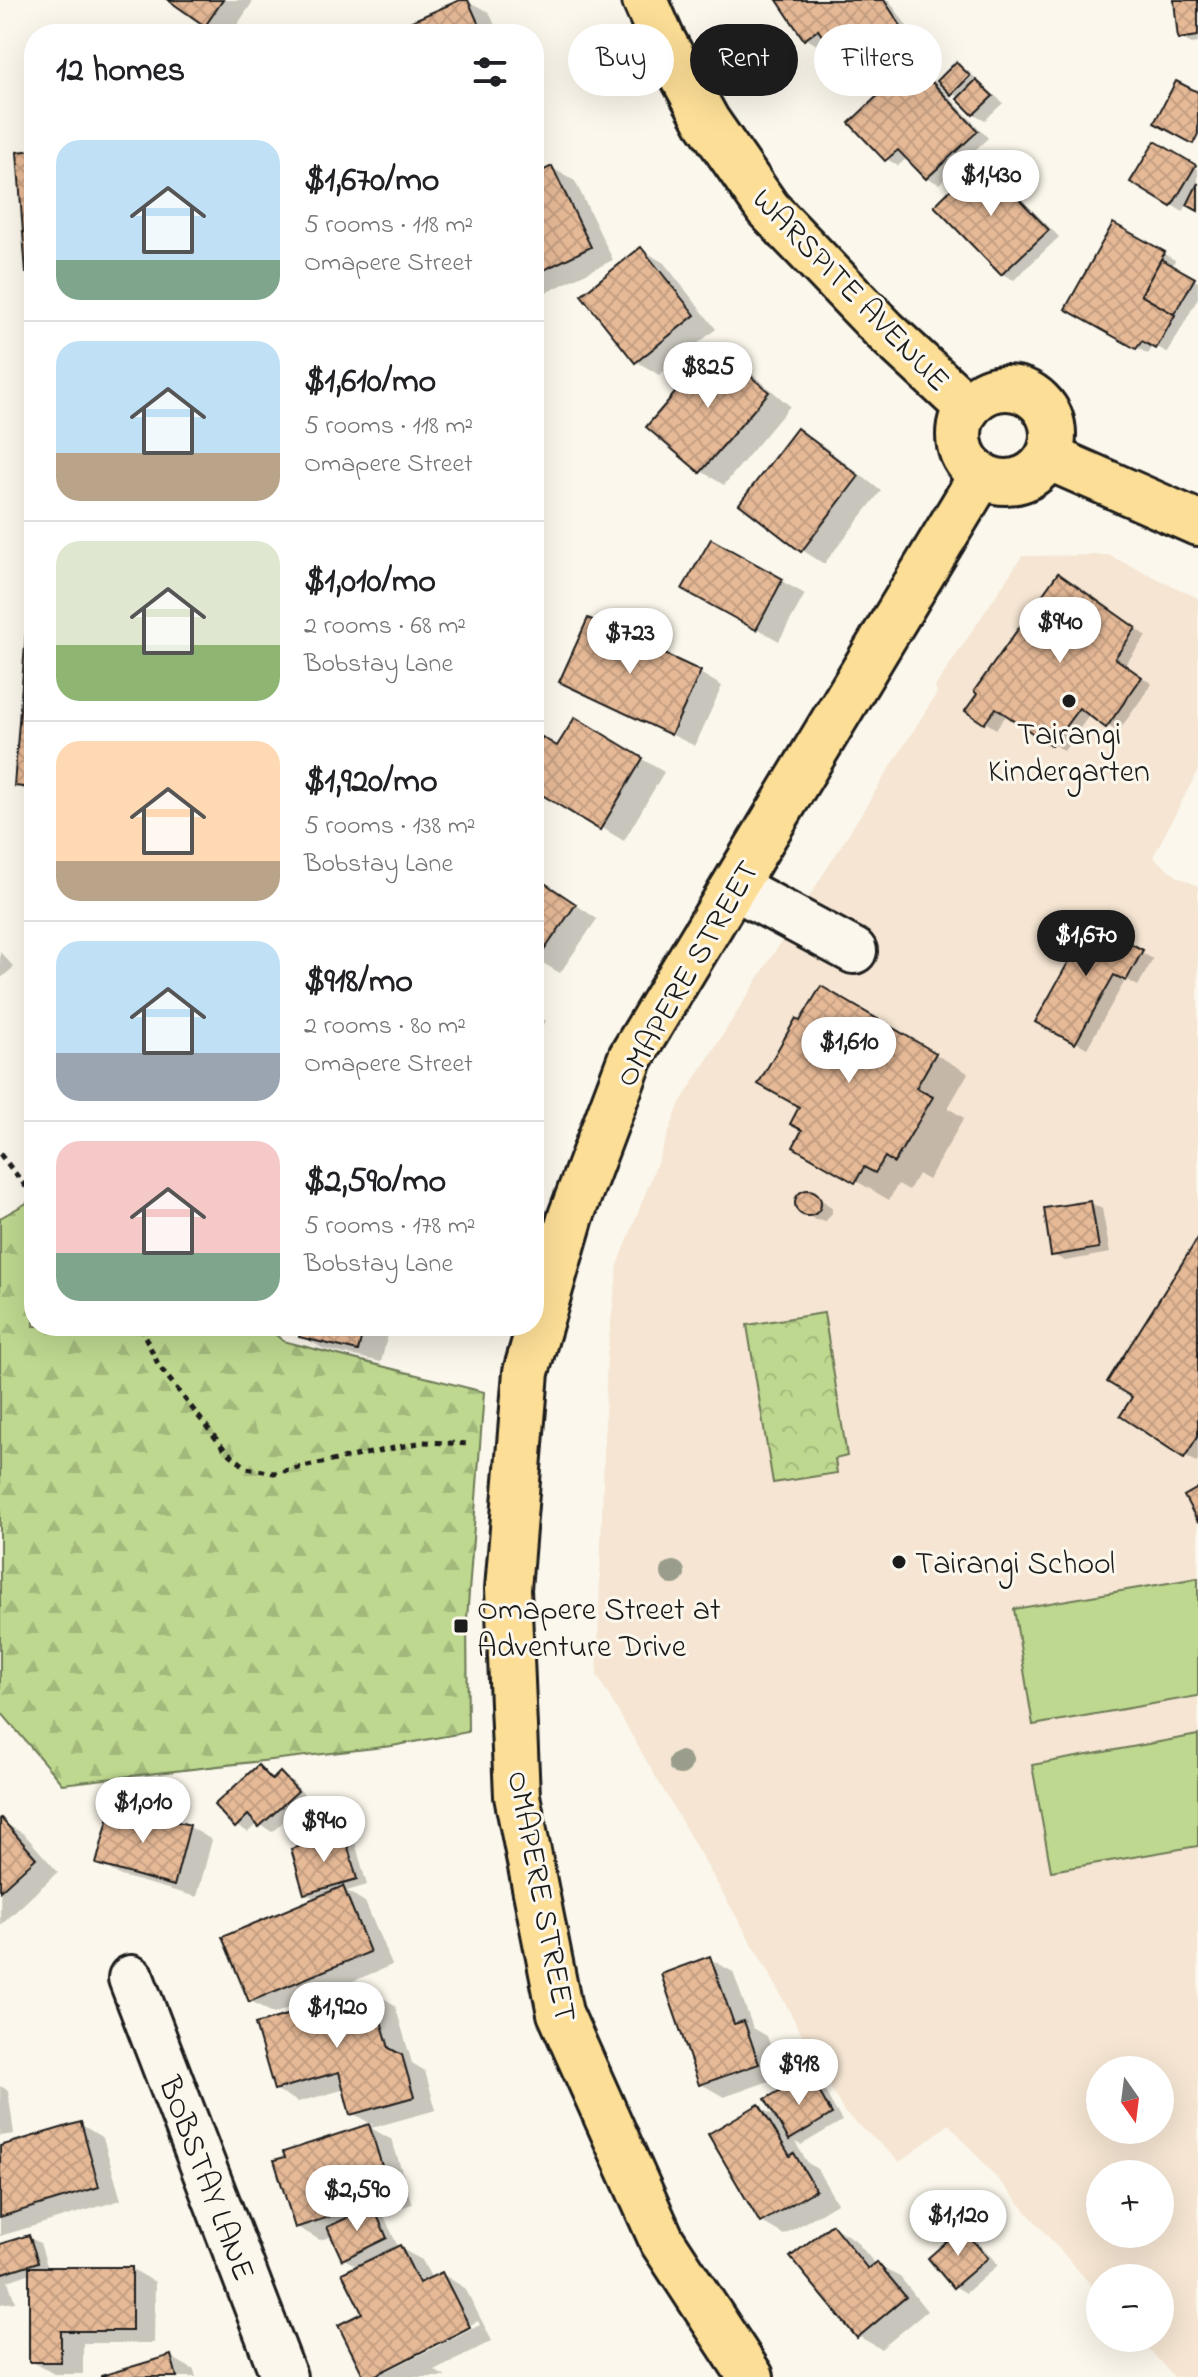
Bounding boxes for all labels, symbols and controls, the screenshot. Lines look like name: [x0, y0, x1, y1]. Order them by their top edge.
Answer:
chip: Buy: [568, 24, 674, 96]
chip: Rent: [690, 24, 798, 96]
chip: Filters: [814, 24, 942, 96]
text: 12 homes: [56, 47, 185, 97]
icon: filters: [468, 50, 512, 94]
pin: $1,430: [926, 150, 1056, 218]
text: $1,670/mo: [304, 157, 440, 207]
text: $1,430: [960, 157, 1022, 195]
icon: home: [120, 172, 216, 268]
street label: WARSPITE AVENUE: [740, 179, 959, 404]
text: 5 rooms · 118 m²: [304, 207, 473, 245]
text: Omapere Street: [304, 245, 473, 283]
pin: $825: [661, 342, 755, 410]
text: $825: [681, 349, 735, 387]
text: $1,610/mo: [304, 358, 436, 408]
icon: home: [120, 373, 216, 469]
text: 5 rooms · 118 m²: [304, 408, 473, 446]
text: Omapere Street: [304, 446, 473, 484]
text: $1,010/mo: [304, 558, 436, 608]
icon: home: [120, 573, 216, 669]
pin: $940: [1013, 597, 1107, 665]
text: $940: [1037, 604, 1083, 642]
text: 2 rooms · 68 m²: [304, 608, 466, 646]
pin: $723: [583, 608, 677, 676]
text: $723: [605, 615, 655, 653]
text: Bobstay Lane: [304, 646, 453, 684]
marker: Tairangi Kindergarten: [1060, 692, 1078, 710]
place label: Tairangi Kindergarten: [988, 713, 1150, 797]
text: $1,920/mo: [304, 758, 438, 808]
icon: home: [120, 773, 216, 869]
text: 5 rooms · 138 m²: [304, 808, 476, 846]
text: Bobstay Lane: [304, 846, 453, 884]
street label: OMAPERE STREET: [605, 853, 773, 1097]
pin: $1,670: [1021, 910, 1151, 978]
text: $1,670: [1055, 917, 1117, 955]
text: $918/mo: [304, 958, 413, 1008]
icon: home: [120, 973, 216, 1069]
text: 2 rooms · 80 m²: [304, 1008, 466, 1046]
pin: $1,610: [784, 1017, 914, 1085]
text: $1,610: [819, 1024, 879, 1062]
text: Omapere Street: [304, 1046, 473, 1084]
text: $2,590/mo: [304, 1158, 446, 1208]
icon: home: [120, 1173, 216, 1269]
text: 5 rooms · 178 m²: [304, 1208, 476, 1246]
text: Bobstay Lane: [304, 1246, 453, 1284]
place label: Tairangi School: [915, 1542, 1115, 1589]
marker: Tairangi School: [890, 1553, 908, 1571]
place label: Omapere Street at Adventure Drive: [477, 1588, 721, 1672]
marker: Omapere Street at Adventure Drive: [452, 1617, 470, 1635]
street label: OMAPERE STREET: [492, 1767, 587, 2026]
pin: $1,010: [78, 1777, 208, 1845]
text: $1,010: [113, 1784, 173, 1822]
pin: $940: [277, 1796, 371, 1864]
text: $940: [301, 1803, 347, 1841]
pin: $1,920: [272, 1982, 402, 2050]
text: $1,920: [307, 1989, 367, 2027]
pin: $918: [752, 2039, 846, 2107]
text: $918: [778, 2046, 820, 2084]
north arrow: [1086, 2056, 1174, 2144]
map controls: [1086, 2056, 1174, 2352]
street label: BOBSTAY LANE: [144, 2069, 265, 2288]
button: +: [1086, 2160, 1174, 2248]
pin: $2,590: [292, 2165, 422, 2233]
text: $2,590: [323, 2172, 391, 2210]
pin: $1,120: [893, 2190, 1023, 2258]
text: $1,120: [928, 2197, 988, 2235]
button: −: [1086, 2264, 1174, 2352]

